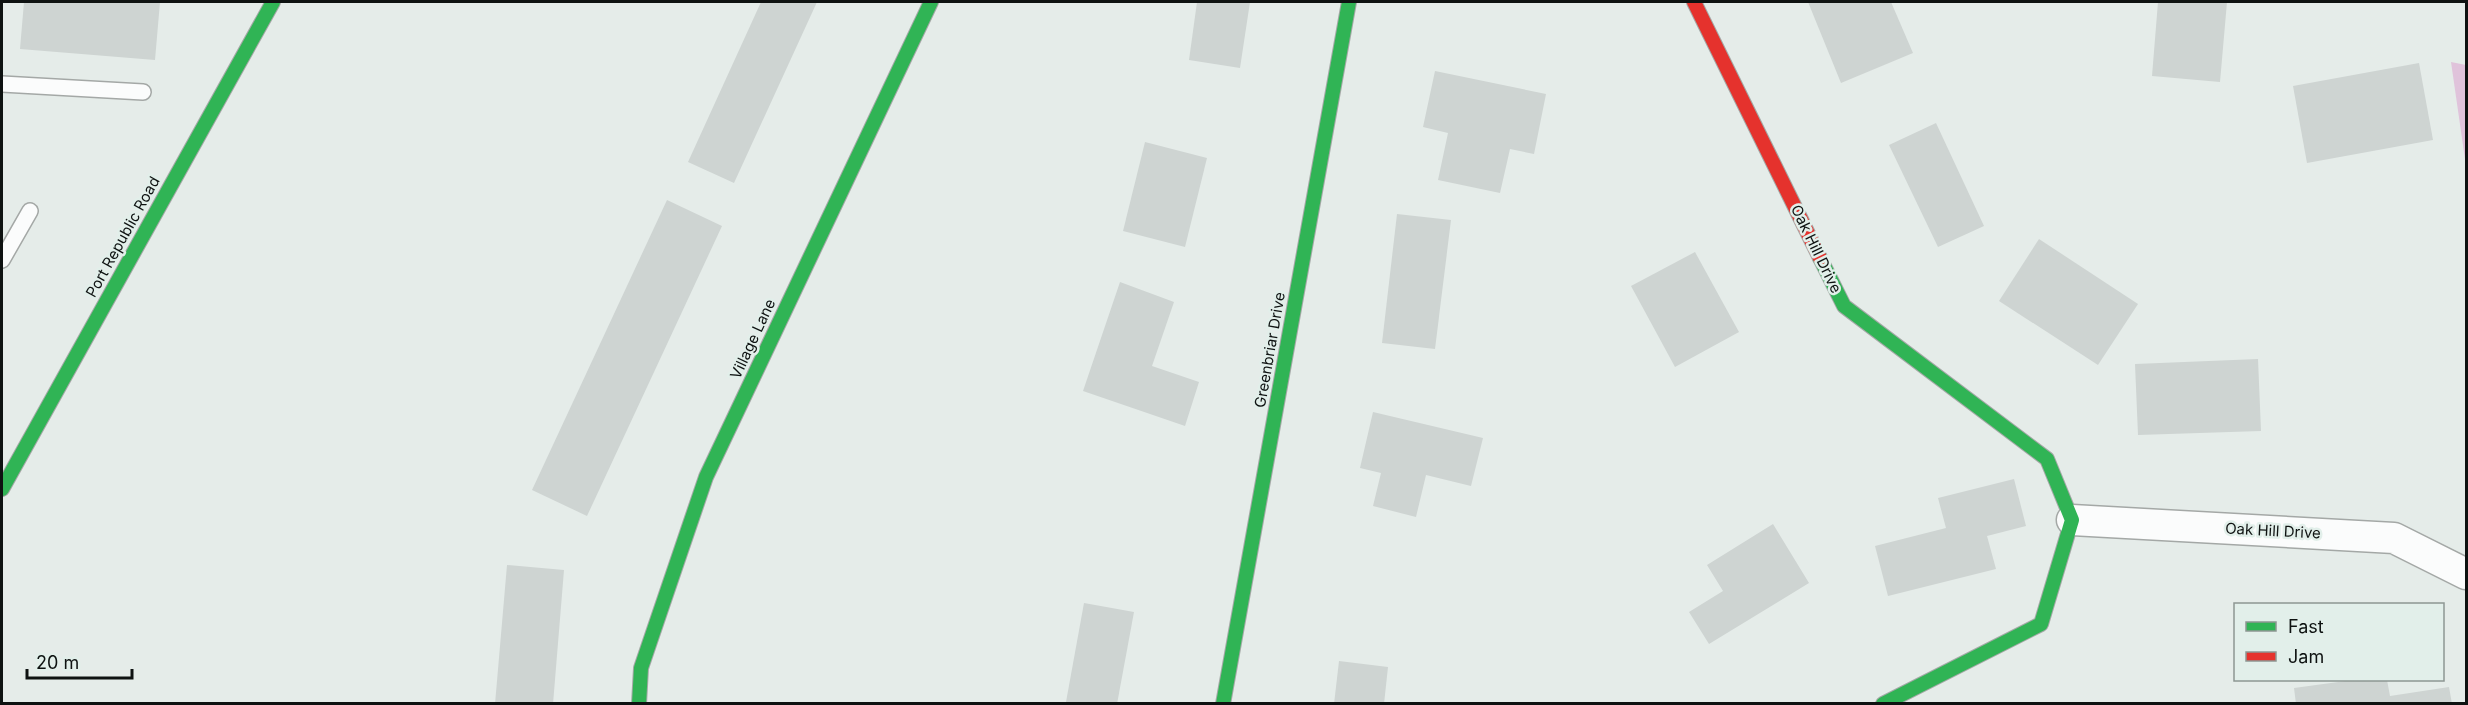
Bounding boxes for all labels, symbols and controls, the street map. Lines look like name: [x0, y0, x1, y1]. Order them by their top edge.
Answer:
street label: Port Republic Road: [81, 173, 164, 300]
street label: Oak Hill Drive: [1787, 202, 1846, 296]
street label: Greenbriar Drive: [1250, 291, 1289, 409]
street label: Village Lane: [726, 296, 779, 382]
street label: Oak Hill Drive: [2225, 519, 2321, 542]
legend: [2234, 603, 2444, 681]
text: Fast: [2288, 616, 2324, 637]
scale bar: [27, 642, 132, 680]
text: Jam: [2288, 646, 2324, 667]
text: 20 m: [36, 652, 79, 673]

